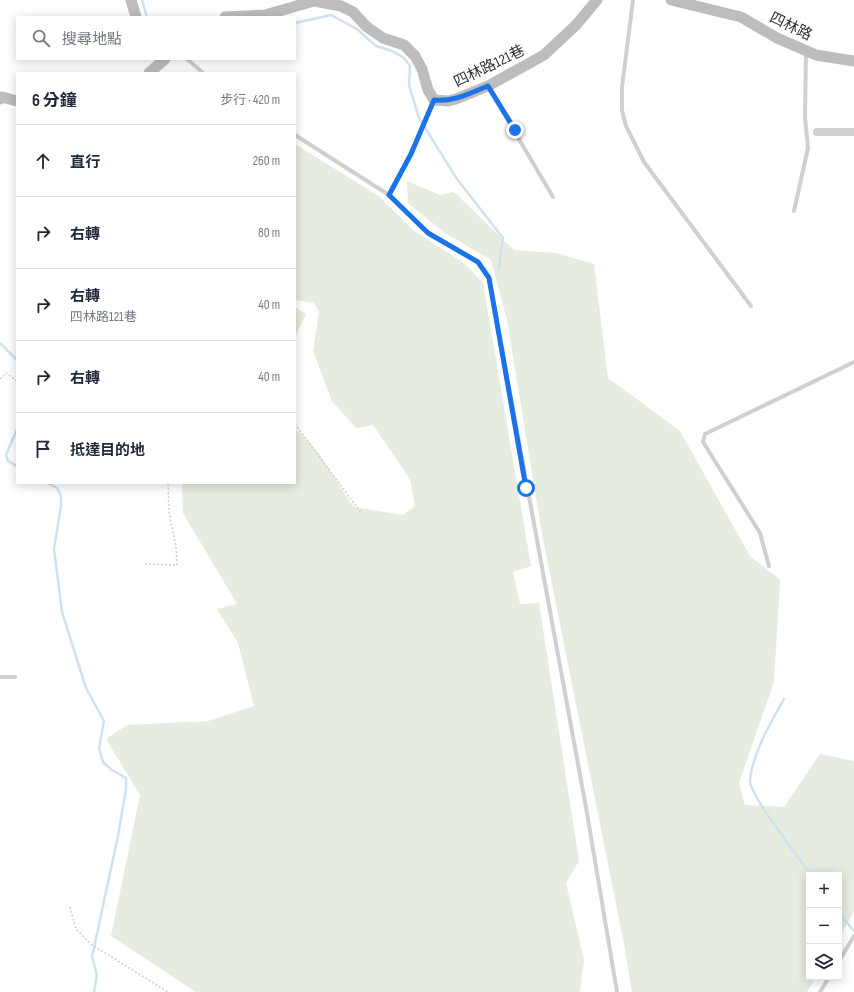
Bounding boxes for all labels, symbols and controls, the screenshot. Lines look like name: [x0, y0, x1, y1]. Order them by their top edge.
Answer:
street label: 四林路: [766, 8, 815, 45]
search box: [16, 16, 296, 60]
icon: search: [30, 27, 52, 49]
text: 搜尋地點: [62, 30, 122, 49]
street label: 四林路121巷: [451, 41, 528, 92]
text: 6 分鐘: [32, 91, 77, 111]
text: 步行 · 420 m: [220, 92, 280, 108]
route end: [506, 121, 524, 139]
icon: ahead: [32, 150, 54, 172]
text: 直行: [70, 153, 100, 172]
text: 260 m: [253, 153, 280, 169]
icon: right: [32, 222, 54, 244]
text: 右轉: [70, 225, 100, 244]
text: 80 m: [258, 225, 280, 241]
text: 右轉: [70, 287, 100, 306]
icon: right: [32, 294, 54, 316]
text: 40 m: [258, 297, 280, 313]
text: 四林路121巷: [70, 309, 137, 325]
icon: right: [32, 366, 54, 388]
text: 右轉: [70, 369, 100, 388]
text: 40 m: [258, 369, 280, 385]
icon: arrive: [32, 438, 54, 460]
text: 抵達目的地: [70, 441, 145, 460]
route start: [517, 479, 535, 497]
map controls: [806, 872, 842, 980]
button: +: [806, 872, 842, 908]
button: −: [806, 908, 842, 944]
button: layers: [806, 944, 842, 980]

